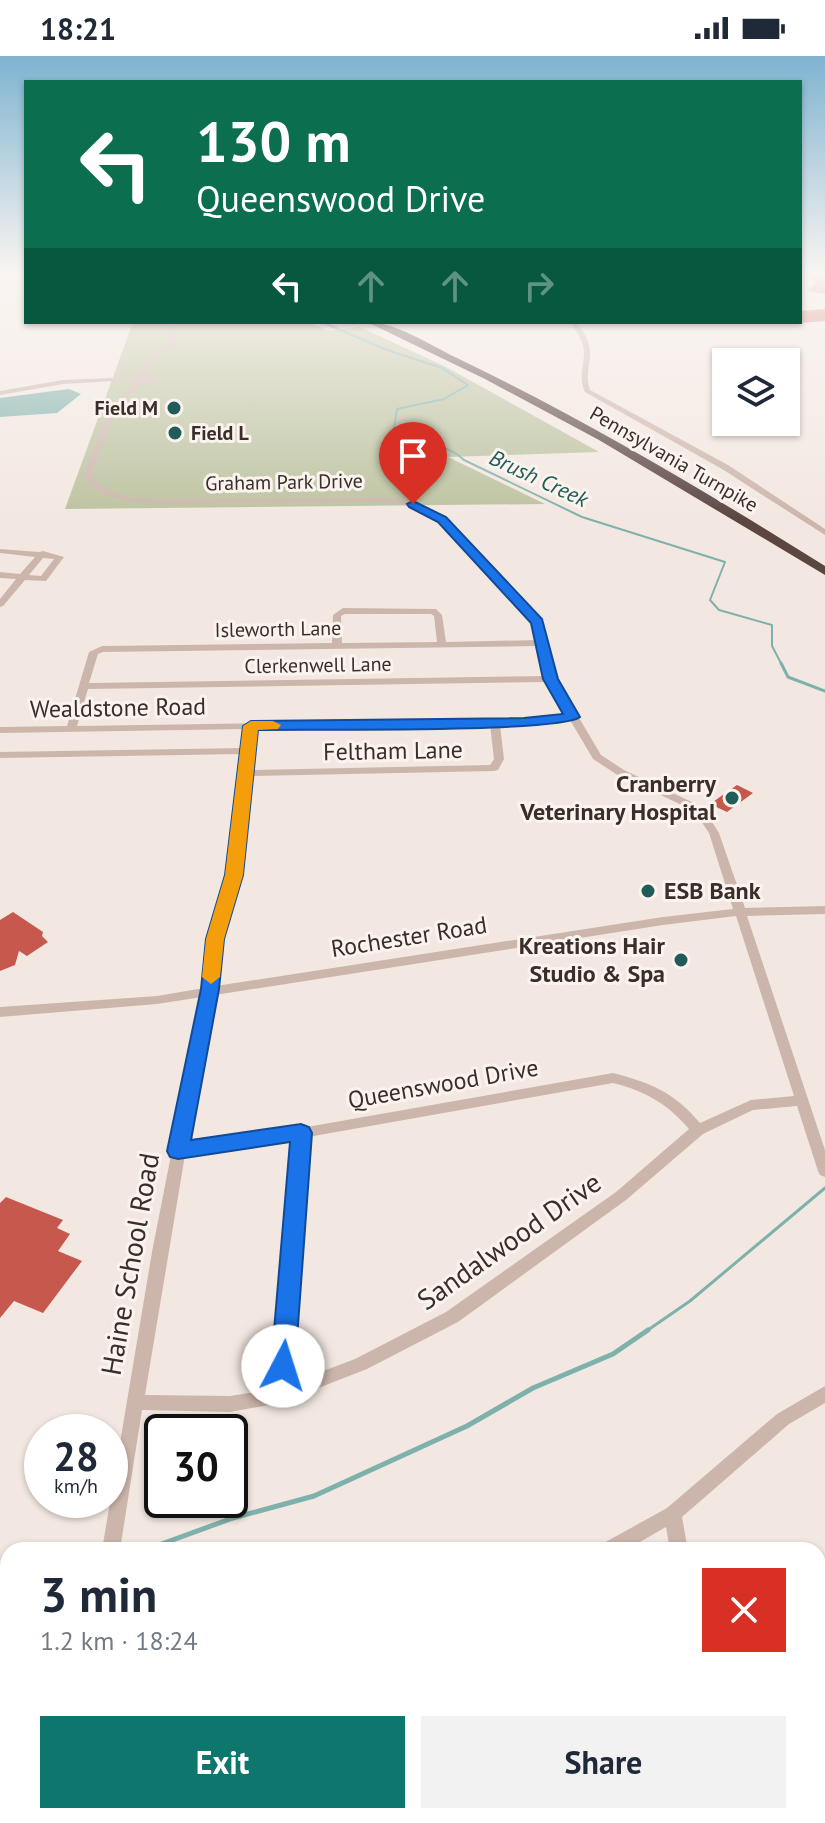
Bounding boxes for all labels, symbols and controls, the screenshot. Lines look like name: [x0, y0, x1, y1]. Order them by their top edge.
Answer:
text: 18:21: [40, 9, 116, 48]
text: 130 m: [196, 105, 351, 177]
icon: left: [64, 112, 168, 216]
text: Queenswood Drive: [196, 175, 485, 222]
icon: left: [265, 264, 309, 308]
icon: ahead: [349, 264, 393, 308]
icon: ahead: [433, 264, 477, 308]
icon: right: [517, 264, 561, 308]
map controls: [712, 348, 800, 436]
button: layers: [712, 348, 800, 436]
place label: Field M: [95, 395, 158, 421]
marker: Field M: [165, 399, 183, 417]
street label: Pennsylvania Turnpike: [585, 400, 763, 518]
place label: Field L: [191, 420, 249, 446]
pin: [379, 422, 447, 504]
marker: Field L: [166, 424, 184, 442]
icon: arrive: [391, 434, 435, 478]
water label: Brush Creek: [485, 443, 594, 513]
street label: Graham Park Drive: [205, 468, 363, 496]
street label: Isleworth Lane: [214, 615, 342, 643]
street label: Clerkenwell Lane: [244, 651, 392, 679]
street label: Wealdstone Road: [30, 690, 206, 725]
street label: Feltham Lane: [323, 734, 463, 767]
place label: Cranberry Veterinary Hospital: [519, 768, 717, 827]
marker: Cranberry Veterinary Hospital: [723, 789, 741, 807]
place label: ESB Bank: [664, 875, 761, 906]
marker: ESB Bank: [639, 882, 657, 900]
street label: Rochester Road: [329, 909, 489, 964]
place label: Kreations Hair Studio & Spa: [519, 930, 666, 989]
marker: Kreations Hair Studio & Spa: [672, 951, 690, 969]
street label: Queenswood Drive: [345, 1051, 541, 1116]
street label: Haine School Road: [92, 1150, 167, 1378]
street label: Sandalwood Drive: [409, 1163, 608, 1318]
position arrow: [241, 1324, 325, 1408]
speed limit sign: 30: [144, 1414, 248, 1518]
text: 28: [53, 1430, 99, 1482]
text: km/h: [54, 1473, 98, 1499]
text: 3 min: [40, 1563, 157, 1625]
button: close: [702, 1568, 786, 1652]
text: 1.2 km · 18:24: [40, 1624, 198, 1657]
button: Exit: [40, 1716, 405, 1808]
button: Share: [421, 1716, 786, 1808]

